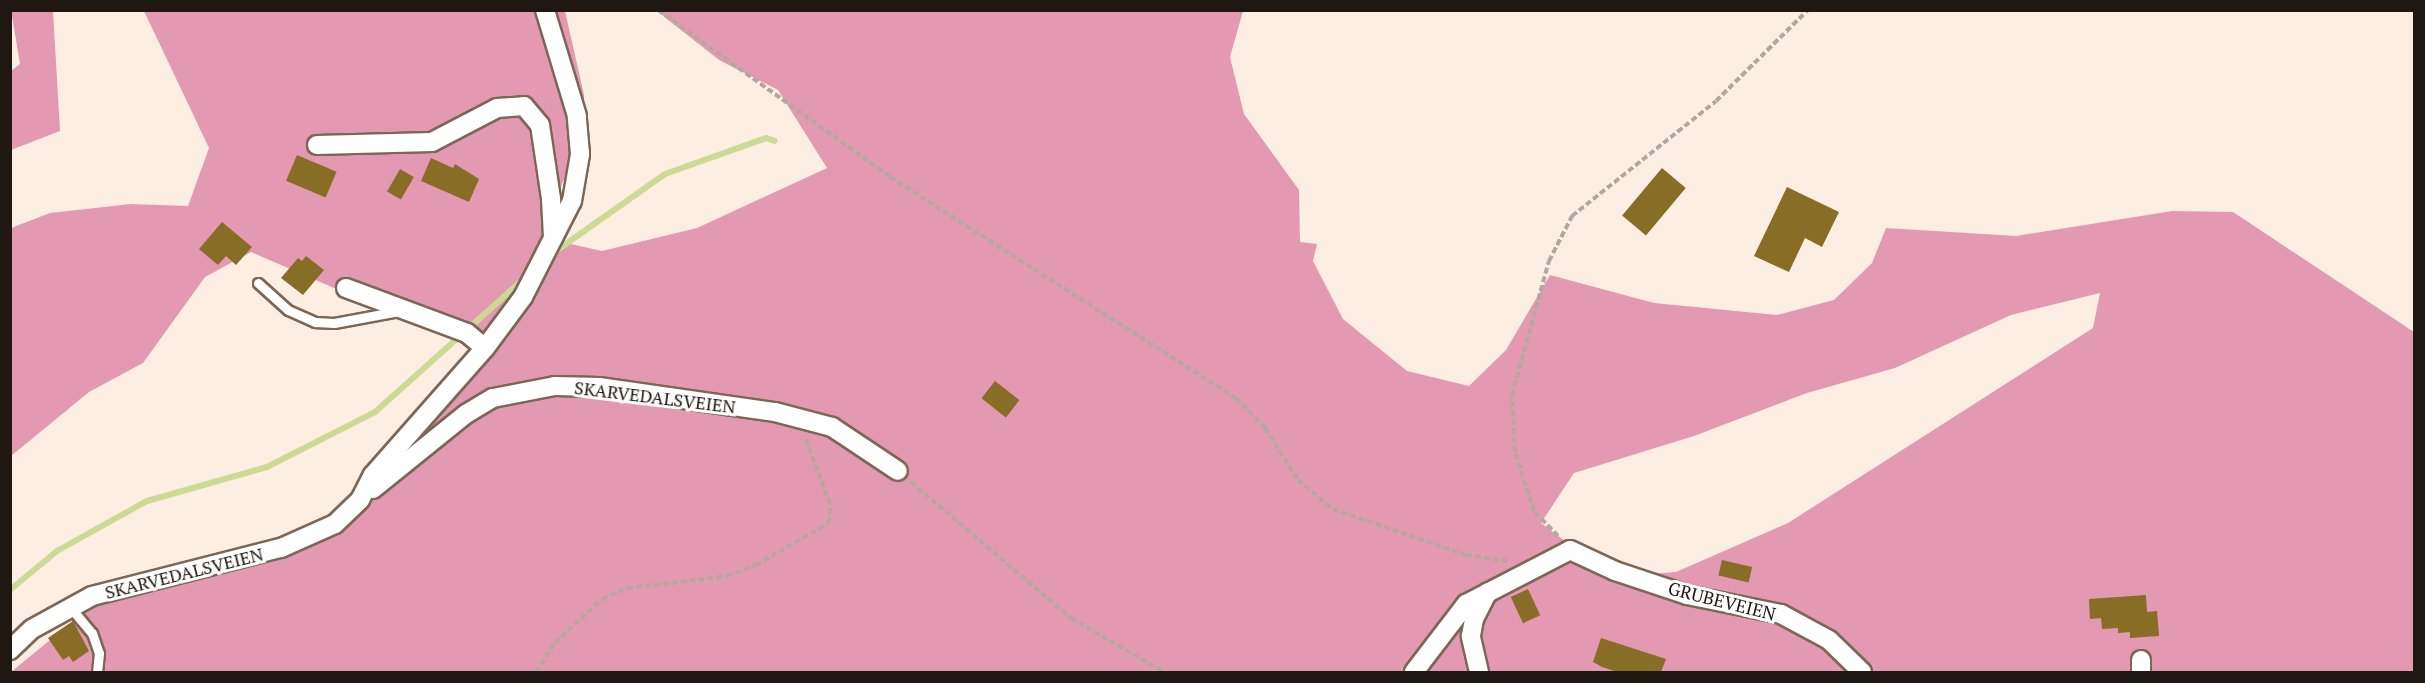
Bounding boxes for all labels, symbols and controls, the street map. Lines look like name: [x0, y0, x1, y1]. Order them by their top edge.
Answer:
street label: SKARVEDALSVEIEN: [573, 376, 737, 418]
street label: SKARVEDALSVEIEN: [103, 543, 265, 603]
street label: GRUBEVEIEN: [1666, 577, 1778, 625]

